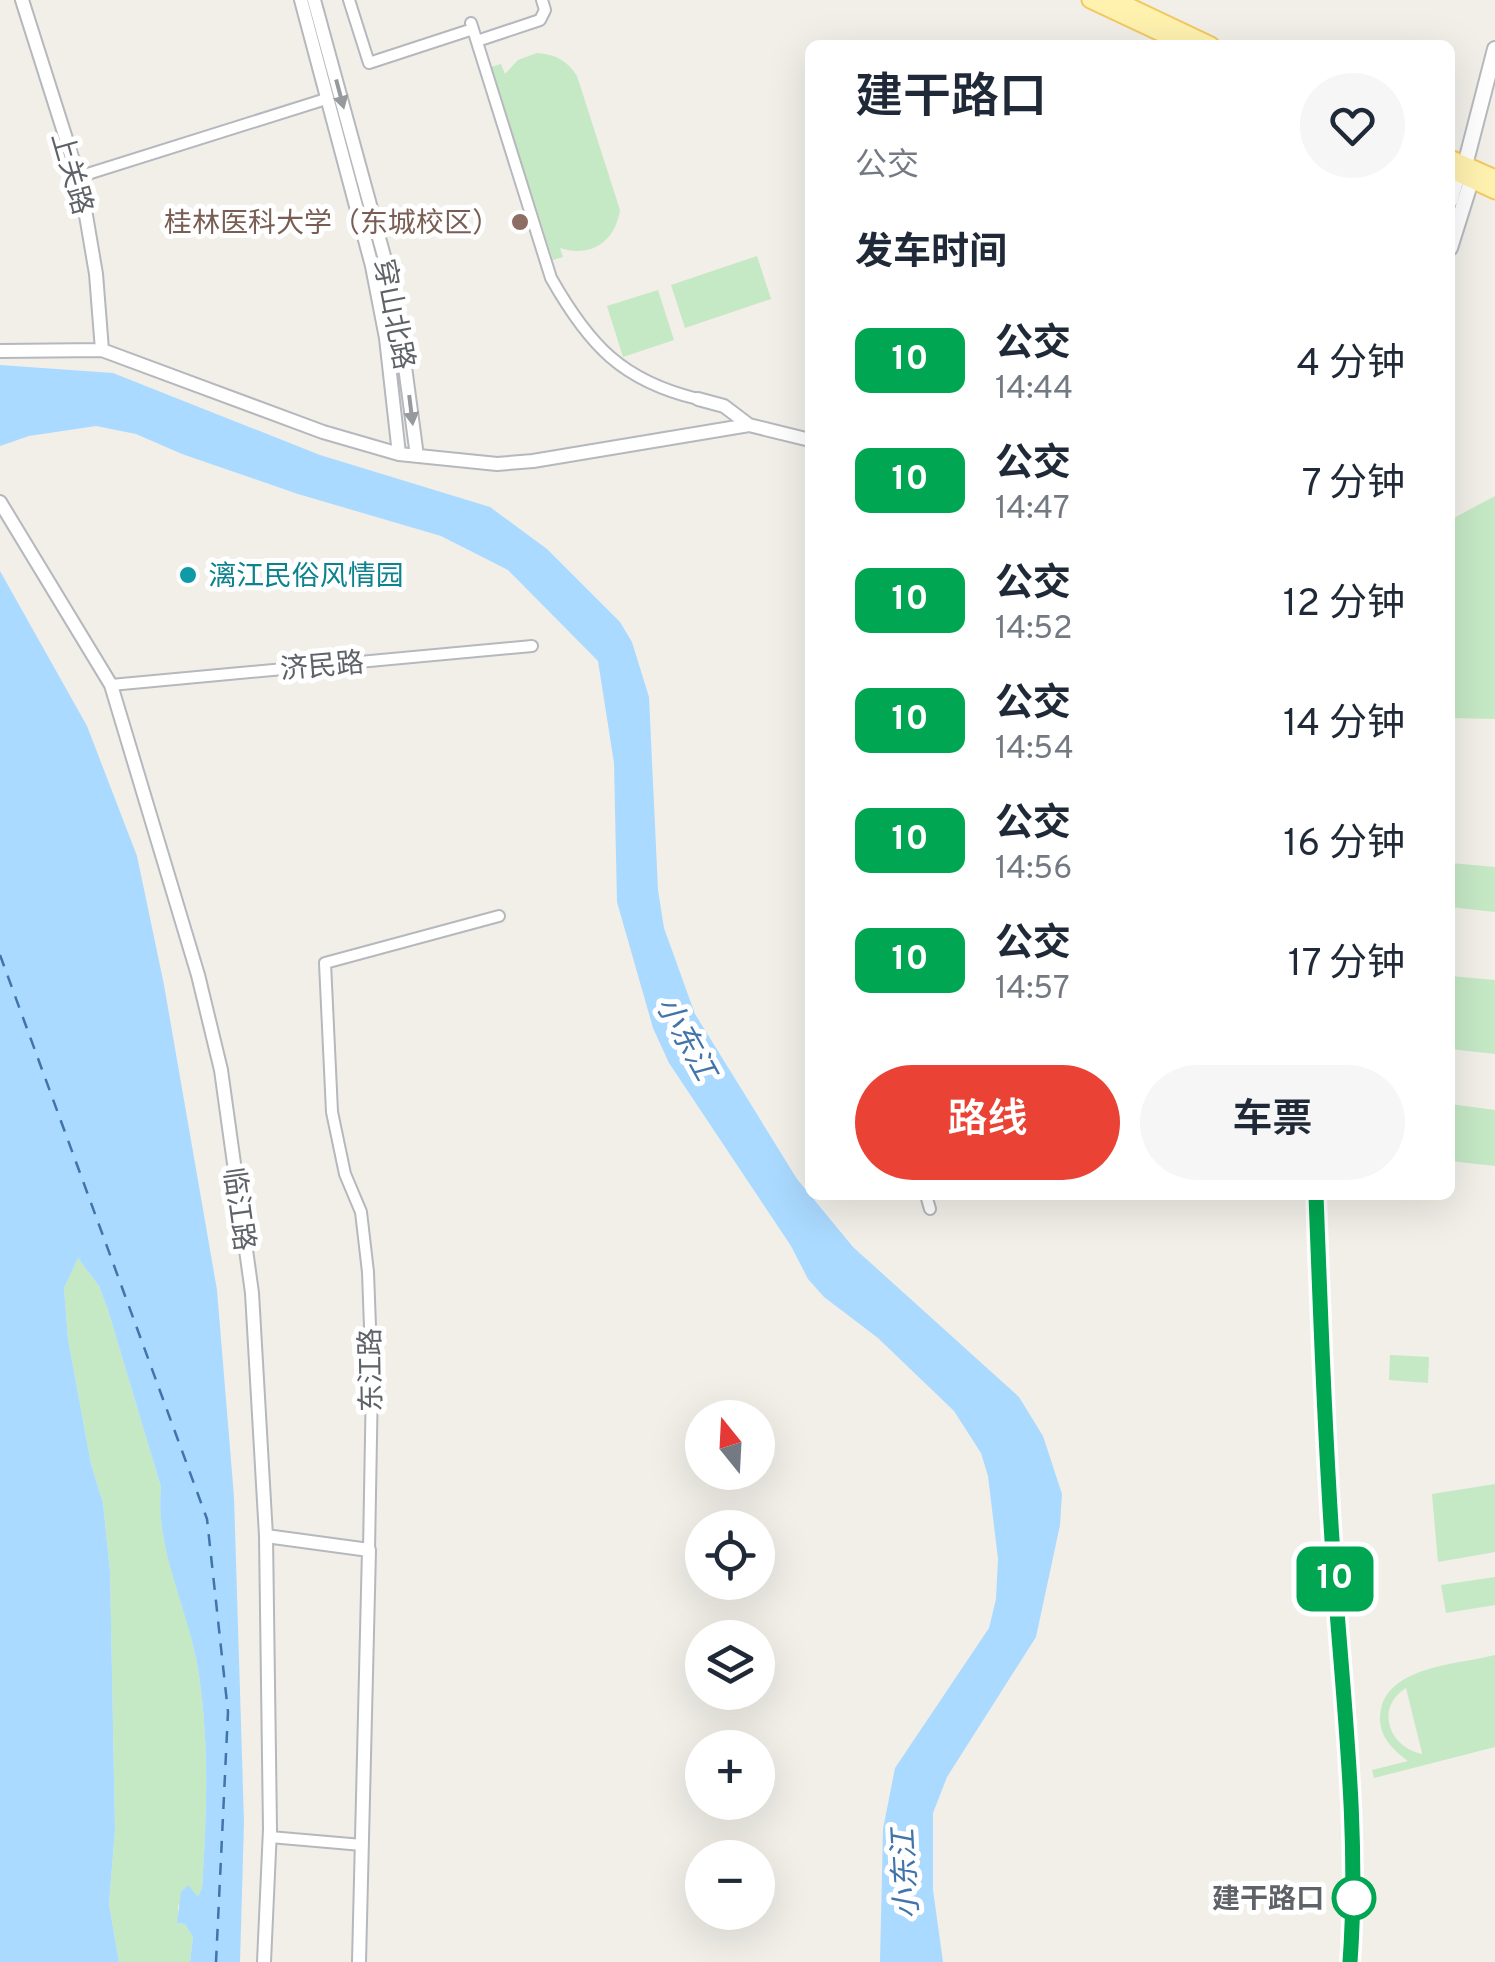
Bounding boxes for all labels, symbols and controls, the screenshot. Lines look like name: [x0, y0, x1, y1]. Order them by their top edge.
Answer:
text: 建干路口: [855, 70, 1047, 130]
button: heart: [1300, 73, 1405, 178]
one-way arrow: [333, 79, 348, 110]
street label: 上关路: [41, 128, 99, 219]
text: 公交: [855, 147, 919, 187]
place label: 桂林医科大学（东城校区）: [164, 207, 500, 243]
marker: 桂林医科大学（东城校区）: [509, 211, 531, 233]
text: 发车时间: [855, 230, 1007, 279]
street label: 穿山北路: [364, 256, 420, 373]
text: 公交: [995, 321, 1071, 370]
text: 10: [891, 338, 929, 382]
text: 4 分钟: [1296, 341, 1405, 390]
text: 14:44: [995, 370, 1073, 410]
one-way arrow: [403, 395, 419, 427]
text: 公交: [995, 441, 1071, 490]
text: 10: [891, 458, 929, 502]
text: 7 分钟: [1302, 461, 1405, 510]
text: 14:47: [995, 490, 1070, 530]
place label: 漓江民俗风情园: [208, 560, 404, 596]
text: 公交: [995, 561, 1071, 610]
marker: 漓江民俗风情园: [177, 564, 199, 586]
text: 10: [891, 578, 929, 622]
text: 12 分钟: [1283, 581, 1405, 630]
text: 14:52: [995, 610, 1073, 650]
street label: 济民路: [279, 646, 366, 690]
text: 公交: [995, 681, 1071, 730]
text: 10: [891, 698, 929, 742]
text: 14 分钟: [1283, 701, 1405, 750]
text: 14:54: [995, 730, 1074, 770]
text: 公交: [995, 801, 1071, 850]
text: 10: [891, 818, 929, 862]
text: 16 分钟: [1283, 821, 1405, 870]
text: 14:56: [995, 850, 1072, 890]
text: 公交: [995, 921, 1071, 970]
text: 10: [891, 938, 929, 982]
text: 17 分钟: [1288, 941, 1405, 990]
text: 14:57: [995, 970, 1070, 1010]
water label: 小东江: [646, 991, 723, 1090]
button: 路线: [855, 1065, 1120, 1180]
button: 车票: [1140, 1065, 1405, 1180]
street label: 临江路: [213, 1165, 261, 1254]
street label: 东江路: [354, 1328, 392, 1412]
north arrow: [685, 1400, 775, 1490]
map controls: [685, 1400, 775, 1930]
button: locate: [685, 1510, 775, 1600]
line badge: 10: [1290, 1546, 1380, 1612]
text: 10: [1316, 1557, 1354, 1601]
button: layers: [685, 1620, 775, 1710]
button: +: [685, 1730, 775, 1820]
water label: 小东江: [887, 1825, 928, 1920]
button: −: [685, 1840, 775, 1930]
marker: 建干路口: [1333, 1877, 1375, 1919]
place label: 建干路口: [1212, 1883, 1324, 1919]

